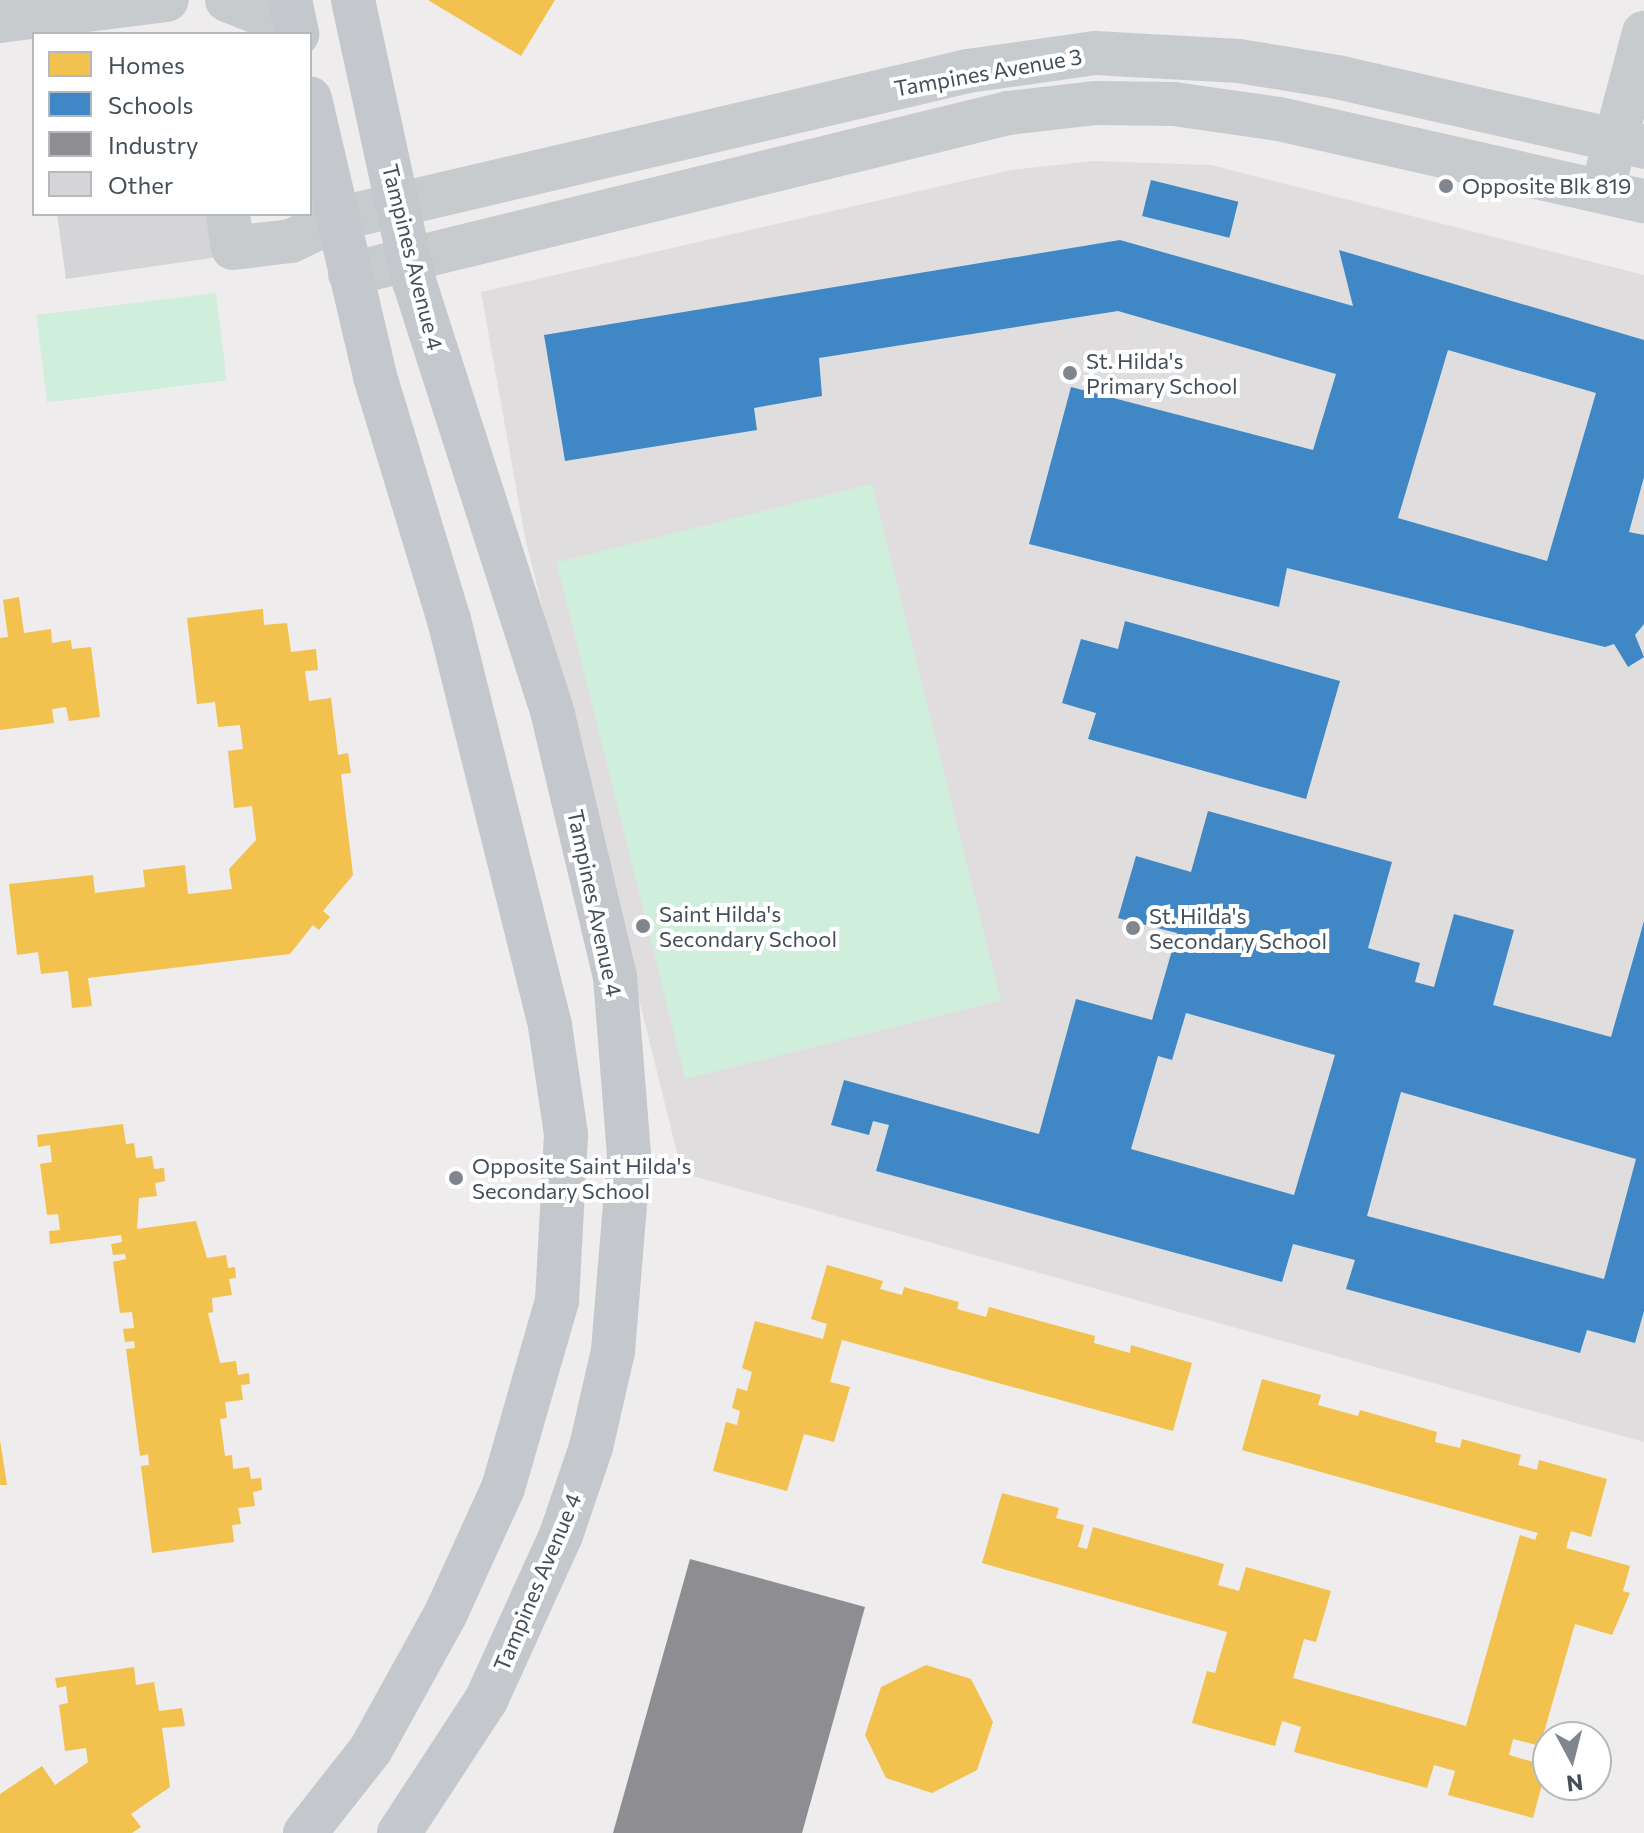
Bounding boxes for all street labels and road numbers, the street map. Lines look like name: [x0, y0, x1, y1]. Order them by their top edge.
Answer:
street label: Tampines Avenue 3: [892, 42, 1084, 102]
street label: Tampines Avenue 4: [377, 161, 449, 353]
street label: Tampines Avenue 4: [562, 807, 628, 999]
street label: Tampines Avenue 4: [488, 1489, 586, 1675]

